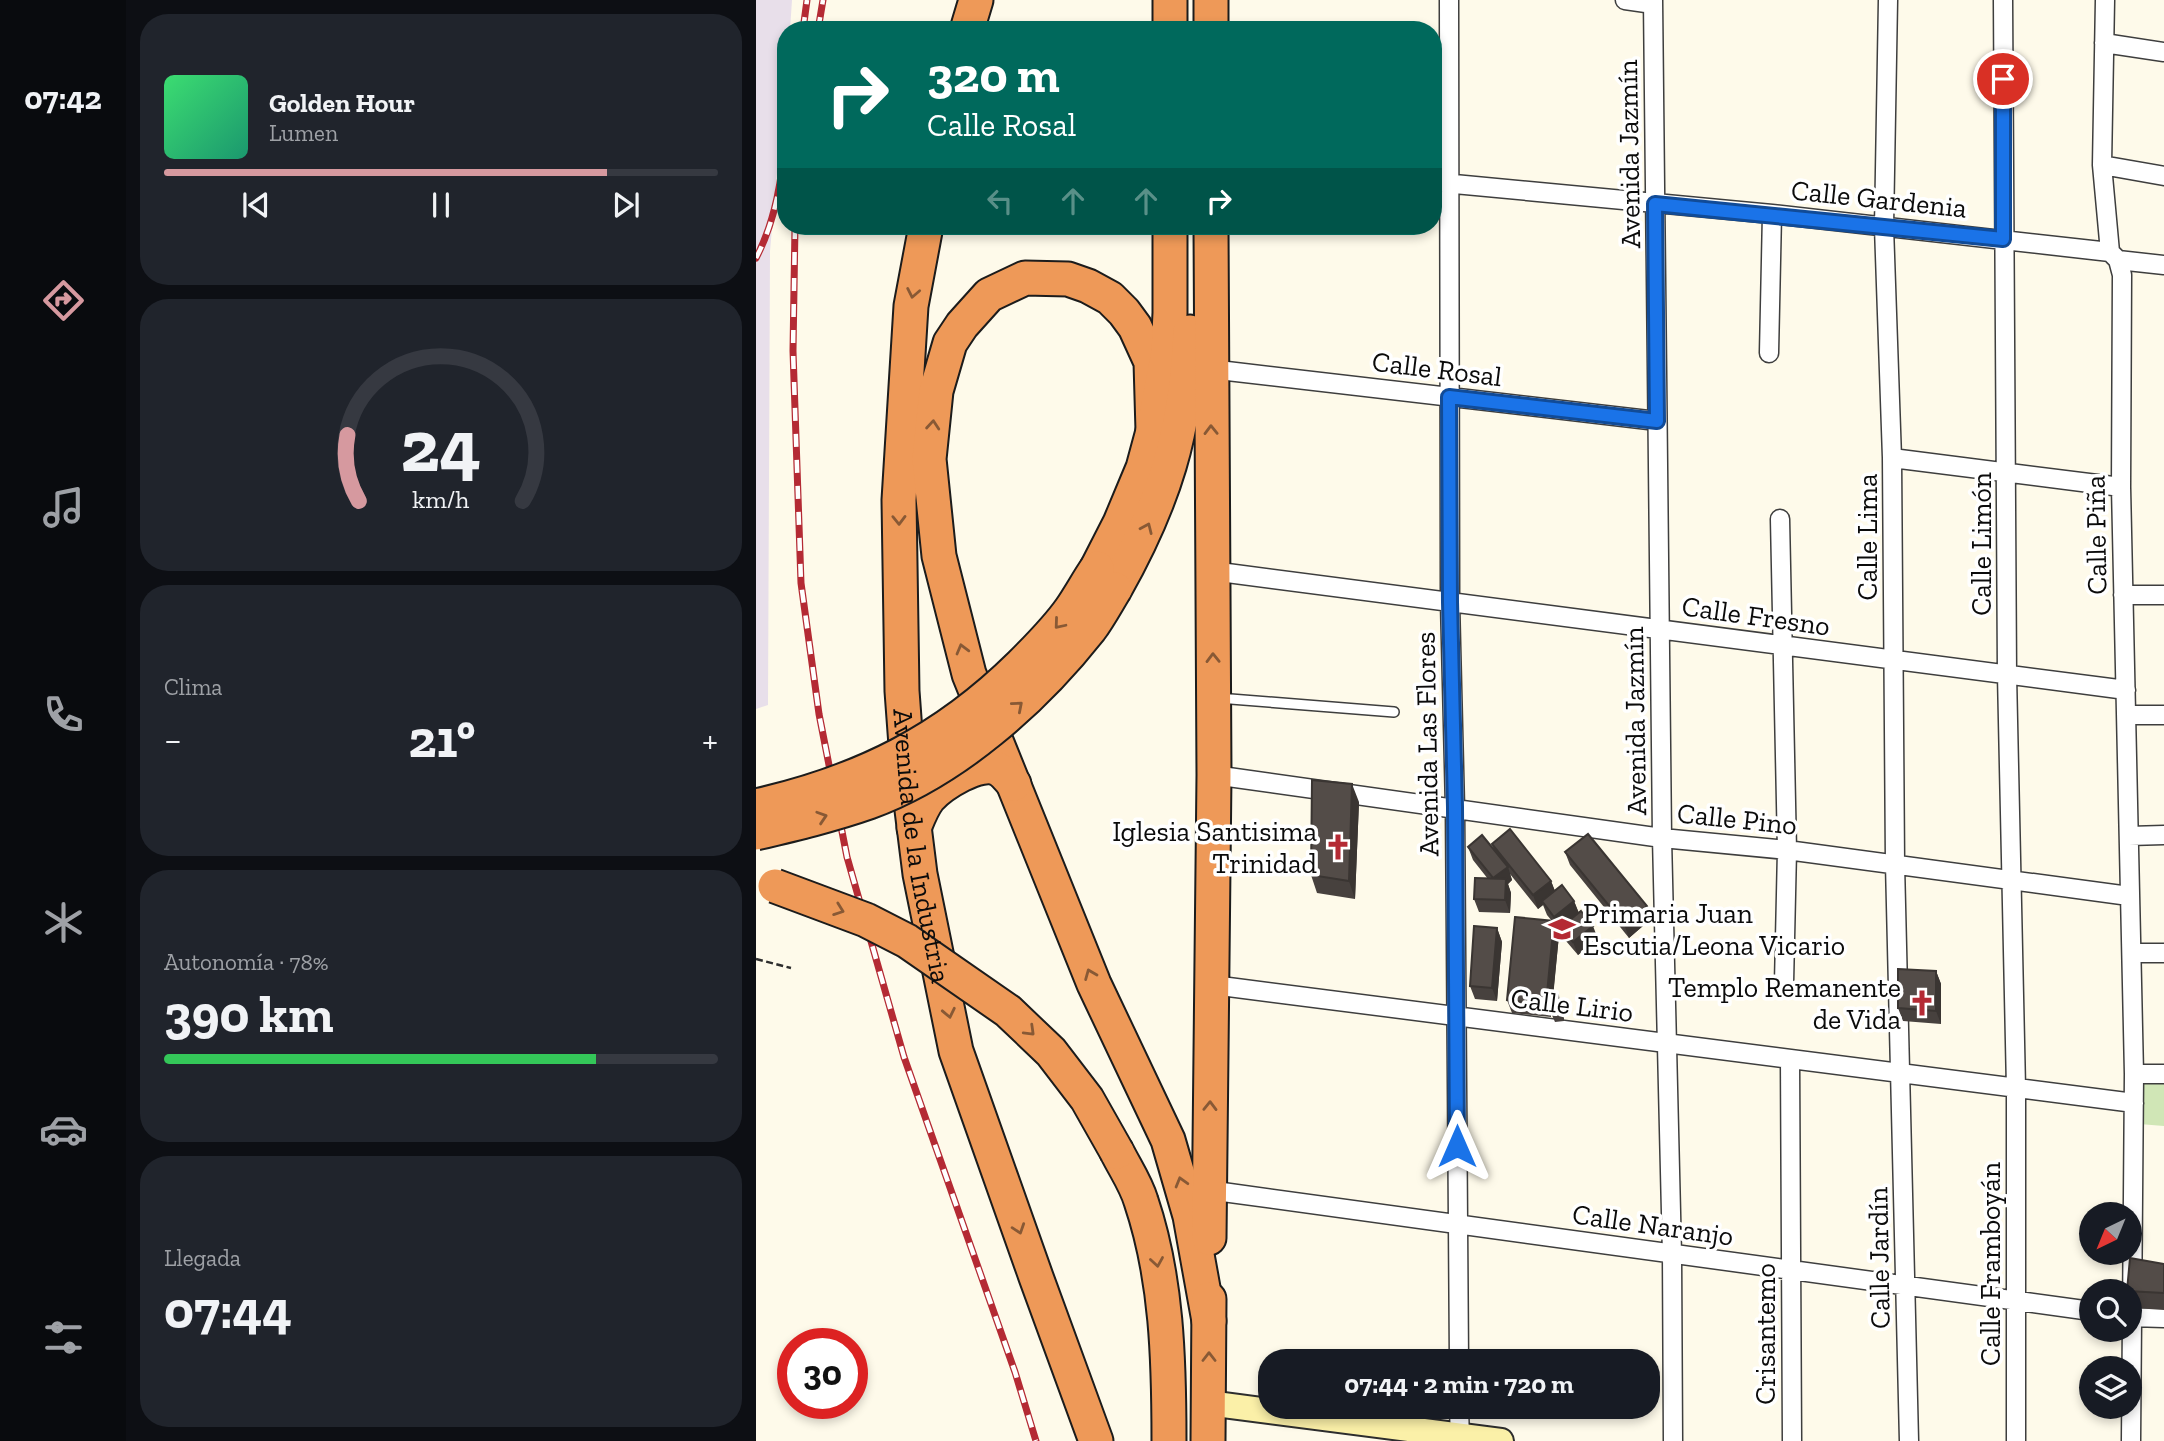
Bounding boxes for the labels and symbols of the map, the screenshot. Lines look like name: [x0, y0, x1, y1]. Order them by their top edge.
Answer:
pin: [1973, 49, 2033, 109]
street label: Avenida Jazmín: [1611, 59, 1647, 249]
street label: Calle Gardenia: [1789, 173, 1969, 225]
one-way arrow: [907, 287, 922, 299]
street label: Calle Rosal: [1370, 345, 1504, 393]
one-way arrow: [925, 419, 940, 430]
one-way arrow: [1203, 425, 1219, 435]
street label: Calle Limón: [1965, 472, 1998, 616]
street label: Calle Lima: [1851, 473, 1884, 600]
street label: Calle Piña: [2078, 474, 2114, 595]
one-way arrow: [891, 515, 907, 525]
one-way arrow: [1139, 523, 1153, 536]
street label: Calle Fresno: [1680, 589, 1832, 643]
one-way arrow: [1054, 617, 1067, 629]
street label: Avenida Jazmín: [1617, 626, 1653, 816]
street label: Avenida Las Flores: [1409, 631, 1445, 857]
one-way arrow: [956, 643, 970, 655]
one-way arrow: [1205, 652, 1221, 663]
one-way arrow: [1010, 702, 1023, 714]
street label: Avenida de la Industria: [887, 707, 958, 986]
street label: Calle Pino: [1675, 796, 1799, 842]
one-way arrow: [816, 810, 828, 825]
place label: Iglesia Santisima Trinidad: [1112, 815, 1317, 880]
church icon: Iglesia Santisima Trinidad: [1323, 832, 1353, 862]
place label: Primaria Juan Escutia/Leona Vicario: [1583, 897, 1845, 962]
one-way arrow: [833, 901, 845, 915]
school or university icon: Primaria Juan Escutia/Leona Vicario: [1547, 914, 1577, 944]
one-way arrow: [1085, 969, 1099, 981]
place label: Templo Remanente de Vida: [1668, 971, 1901, 1036]
street label: Calle Lirio: [1509, 981, 1635, 1029]
church icon: Templo Remanente de Vida: [1907, 988, 1937, 1018]
one-way arrow: [940, 1007, 955, 1019]
one-way arrow: [1022, 1023, 1035, 1036]
one-way arrow: [1203, 1100, 1218, 1111]
position arrow: [1420, 1109, 1494, 1183]
street label: Calle Framboyán: [1974, 1162, 2007, 1366]
one-way arrow: [1175, 1176, 1190, 1188]
street label: Calle Jardín: [1861, 1187, 1897, 1329]
street label: Calle Naranjo: [1570, 1197, 1736, 1253]
north arrow: [2079, 1202, 2142, 1265]
one-way arrow: [1011, 1222, 1025, 1235]
one-way arrow: [1149, 1256, 1164, 1268]
street label: Crisantemo: [1749, 1263, 1782, 1405]
speed limit sign: 30: [777, 1328, 868, 1419]
one-way arrow: [1201, 1351, 1216, 1362]

